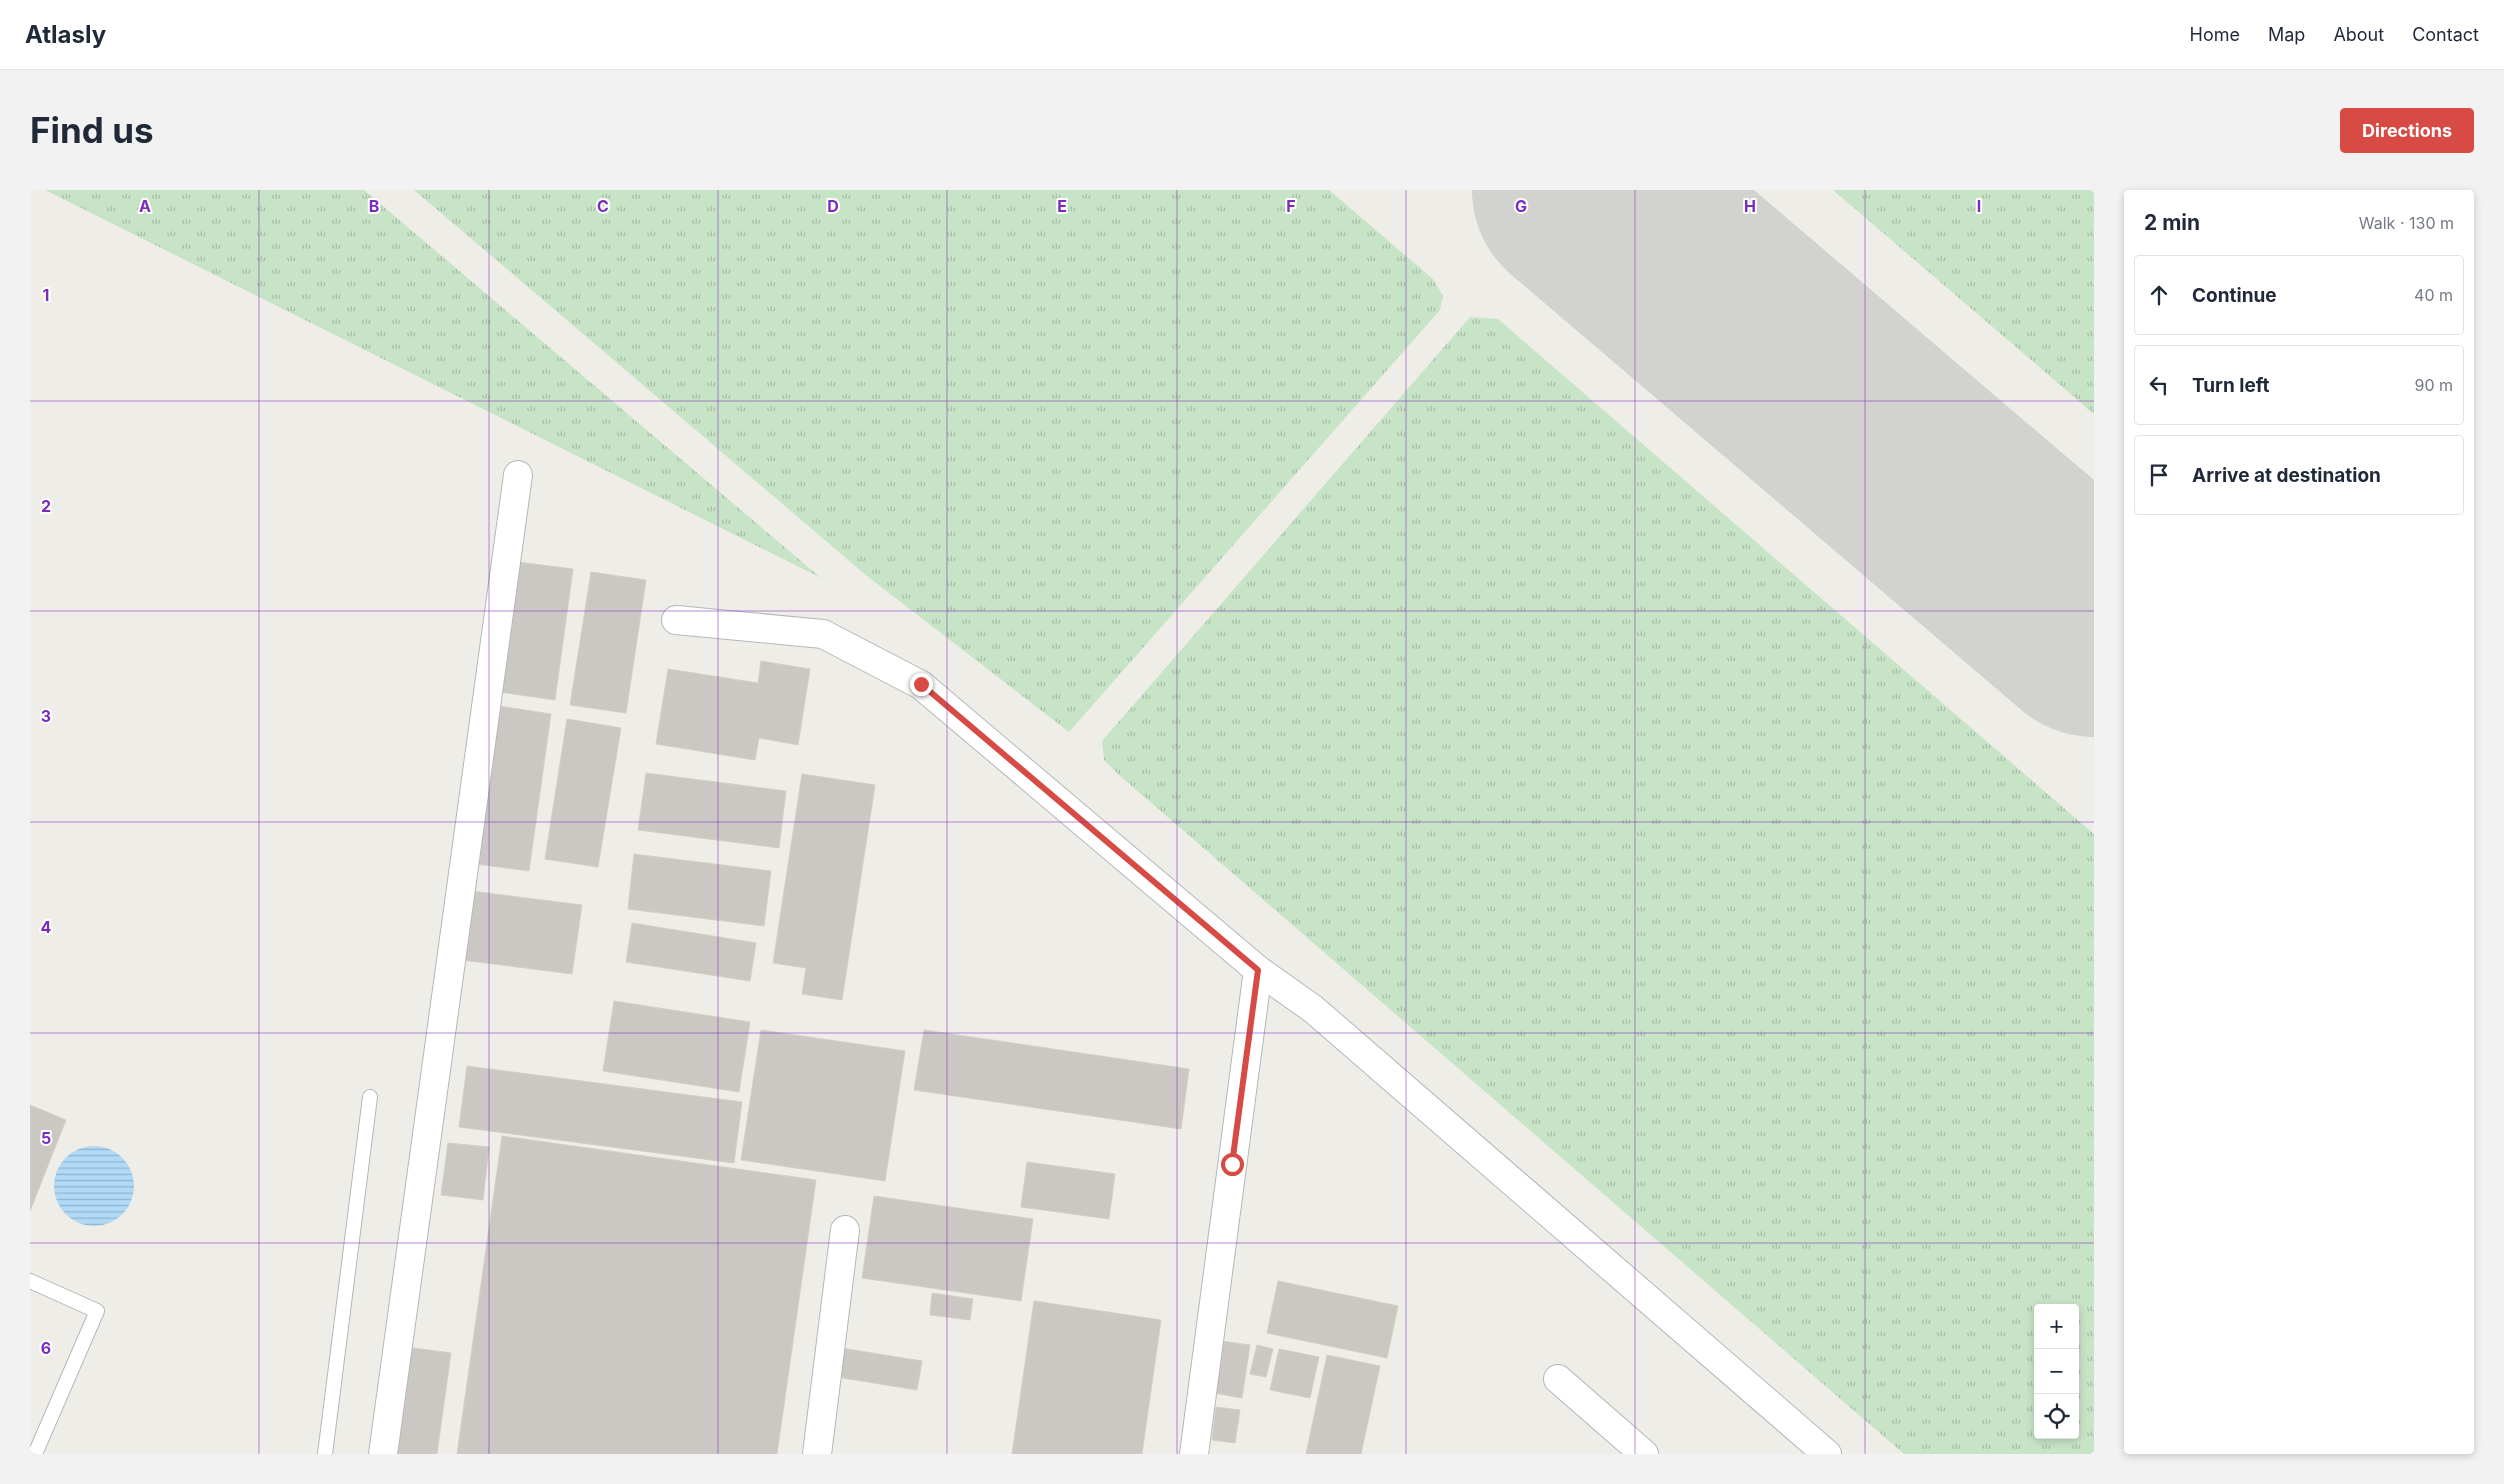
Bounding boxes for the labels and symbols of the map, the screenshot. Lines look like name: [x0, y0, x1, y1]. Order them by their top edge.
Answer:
text: A: [139, 196, 151, 216]
text: B: [369, 196, 379, 216]
text: C: [597, 196, 609, 216]
text: D: [827, 196, 839, 216]
text: E: [1057, 196, 1067, 216]
text: F: [1286, 196, 1296, 216]
text: G: [1515, 196, 1527, 216]
text: H: [1744, 196, 1756, 216]
text: I: [1977, 196, 1981, 216]
text: 1: [43, 285, 49, 305]
text: 2: [41, 496, 51, 516]
route end: [910, 673, 933, 696]
text: 3: [41, 706, 51, 726]
text: 4: [41, 917, 52, 937]
text: 5: [41, 1128, 51, 1148]
route start: [1221, 1153, 1244, 1176]
text: 6: [41, 1338, 51, 1358]

